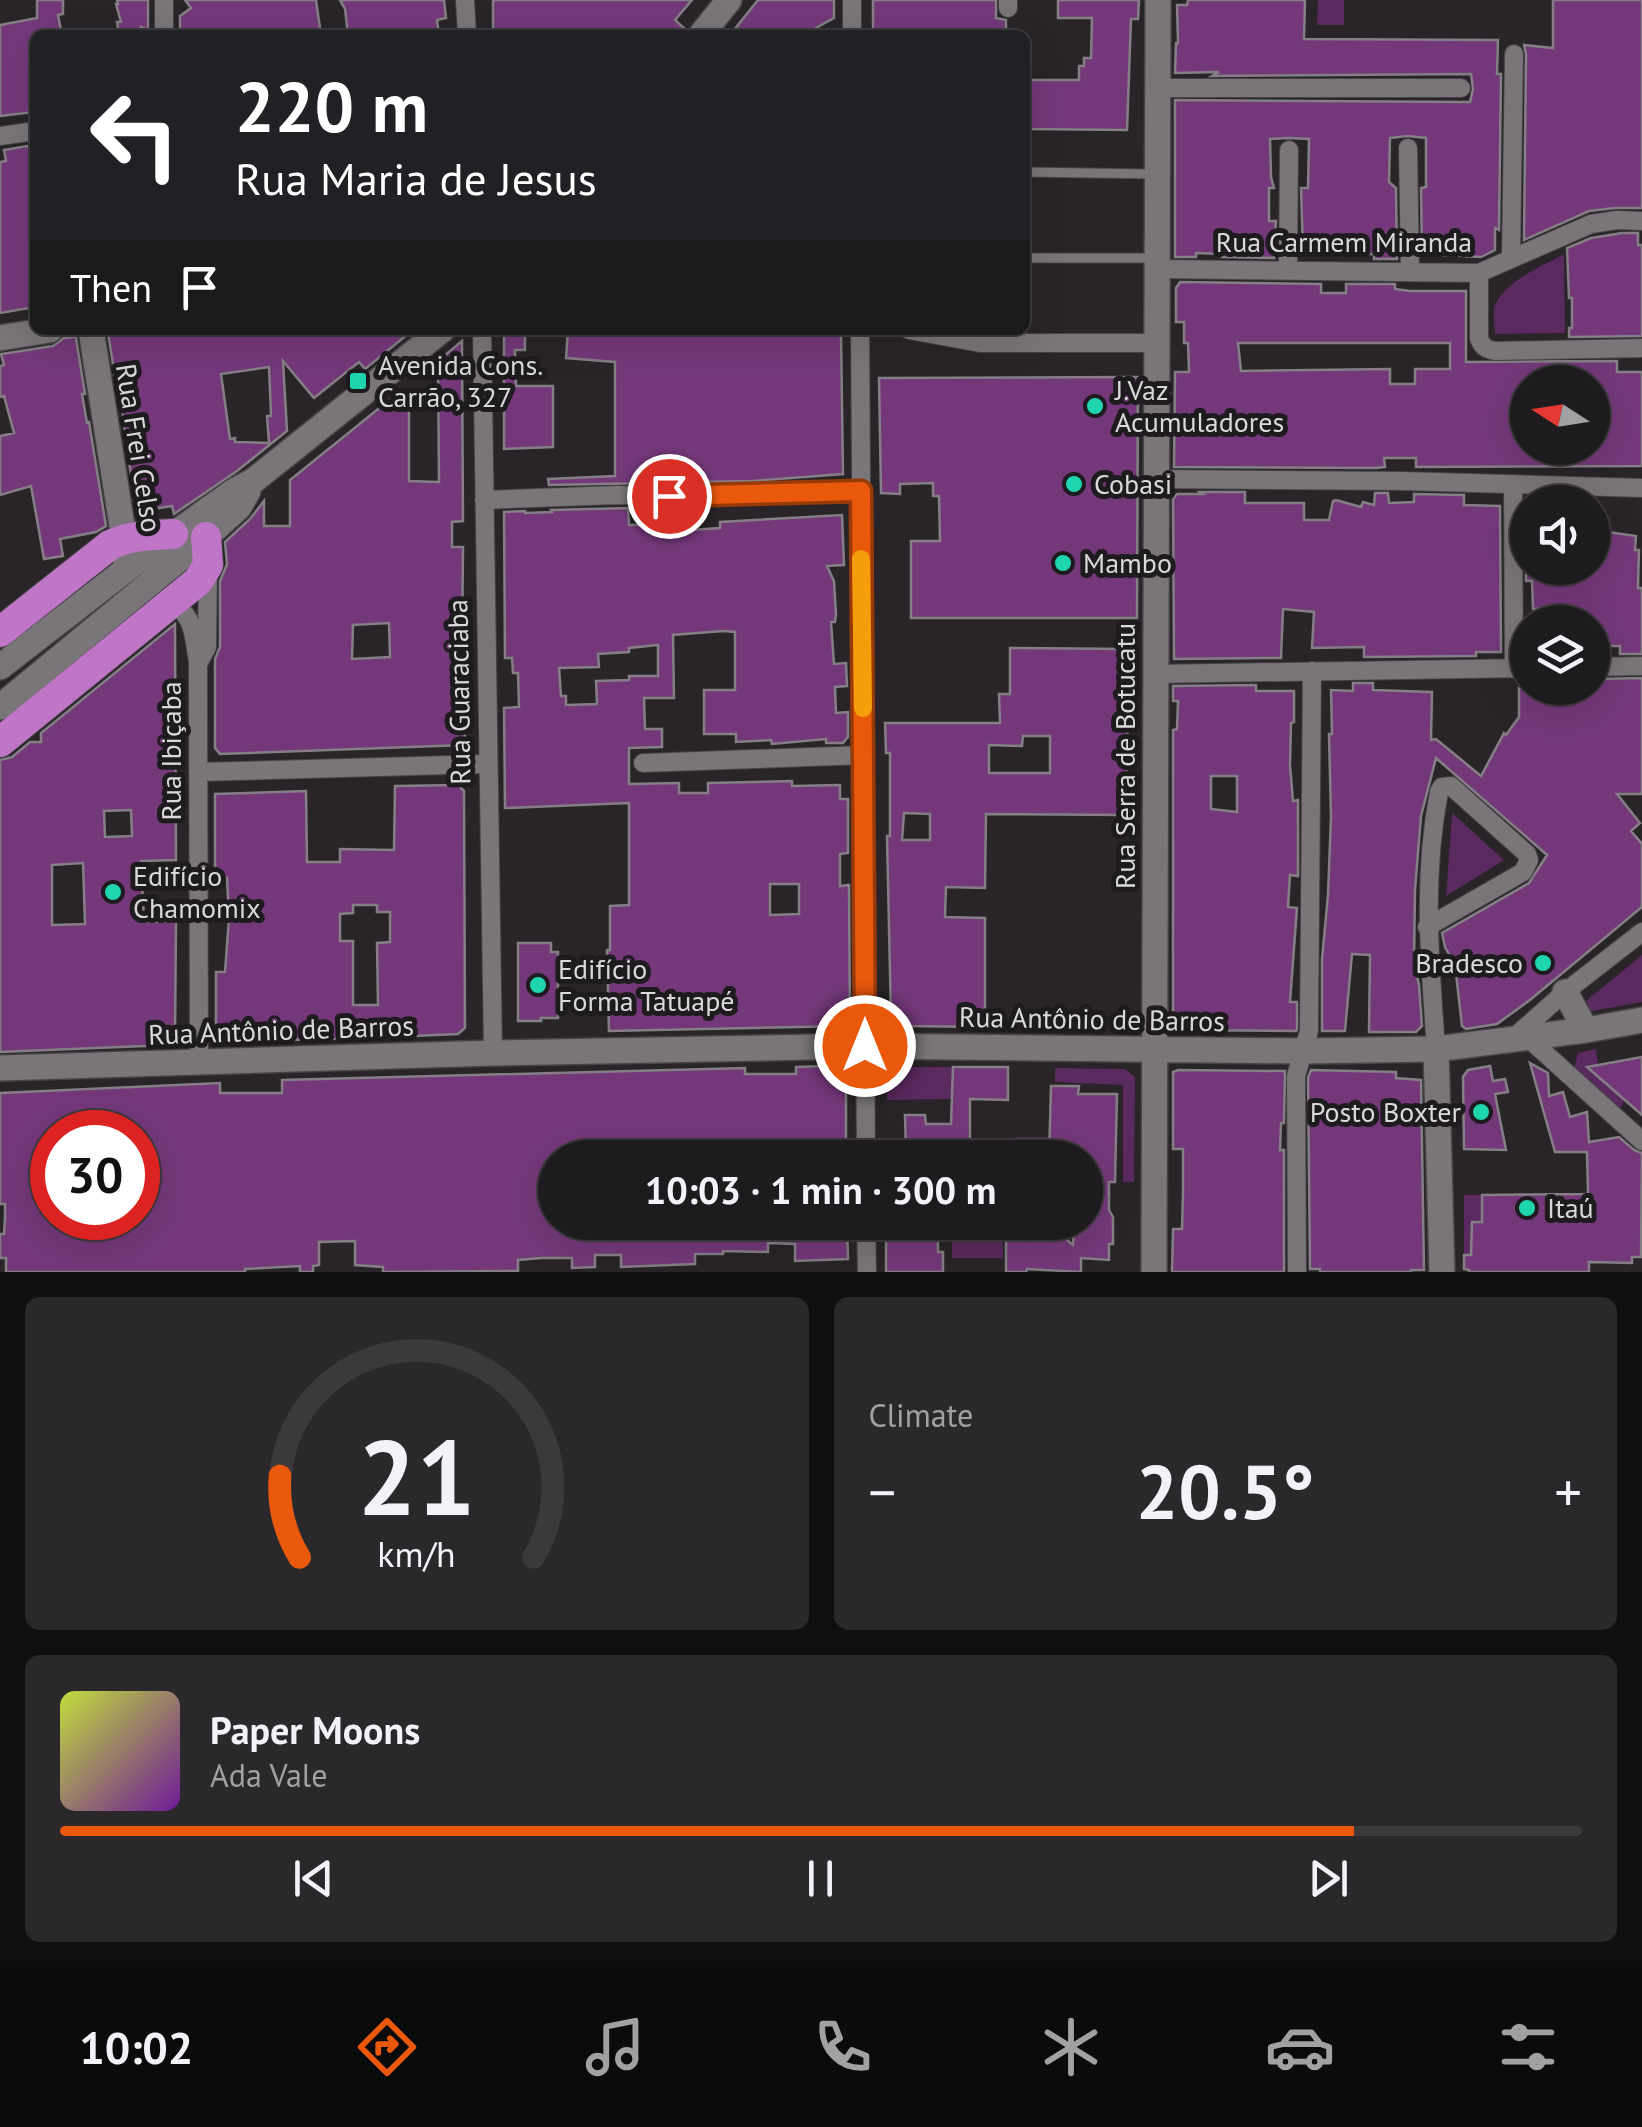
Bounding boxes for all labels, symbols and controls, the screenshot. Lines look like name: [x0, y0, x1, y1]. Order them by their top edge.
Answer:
text: 220 m: [235, 61, 428, 151]
icon: left: [70, 70, 200, 200]
text: Rua Maria de Jesus: [235, 149, 597, 207]
street label: Rua Carmem Miranda: [1216, 223, 1472, 260]
icon: arrive: [172, 260, 227, 315]
text: Then: [70, 263, 152, 312]
place label: Avenida Cons. Carrão, 327: [378, 346, 543, 415]
street label: Rua Frei Celso: [108, 361, 171, 535]
north arrow: [1510, 365, 1610, 465]
map controls: [1510, 365, 1610, 705]
marker: Avenida Cons. Carrão, 327: [347, 370, 369, 392]
place label: J.Vaz Acumuladores: [1114, 371, 1284, 440]
marker: J.Vaz Acumuladores: [1084, 395, 1106, 417]
pin: [627, 454, 712, 539]
place label: Cobasi: [1094, 465, 1172, 502]
icon: arrive: [642, 469, 697, 524]
marker: Cobasi: [1063, 473, 1085, 495]
button: sound: [1510, 485, 1610, 585]
place label: Mambo: [1083, 544, 1172, 581]
marker: Mambo: [1052, 552, 1074, 574]
street label: Rua Guaraciaba: [438, 599, 479, 785]
button: layers: [1510, 605, 1610, 705]
street label: Rua Serra de Botucatu: [1106, 623, 1143, 889]
street label: Rua Ibiçaba: [152, 681, 189, 821]
place label: Edifício Chamomix: [133, 857, 261, 926]
marker: Edifício Chamomix: [102, 881, 124, 903]
place label: Bradesco: [1415, 944, 1523, 981]
place label: Edifício Forma Tatuapé: [558, 950, 735, 1019]
marker: Bradesco: [1532, 952, 1554, 974]
marker: Edifício Forma Tatuapé: [527, 974, 549, 996]
position arrow: [813, 994, 917, 1098]
street label: Rua Antônio de Barros: [959, 998, 1225, 1039]
street label: Rua Antônio de Barros: [147, 1006, 415, 1053]
place label: Posto Boxter: [1310, 1093, 1461, 1130]
marker: Posto Boxter: [1470, 1101, 1492, 1123]
speed limit sign: 30: [30, 1110, 160, 1240]
text: 10:03 · 1 min · 300 m: [645, 1165, 996, 1214]
place label: Itaú: [1547, 1189, 1594, 1226]
marker: Itaú: [1516, 1197, 1538, 1219]
text: Climate: [869, 1394, 973, 1436]
text: 21: [358, 1409, 476, 1544]
text: 20.5°: [1136, 1443, 1315, 1540]
text: −: [869, 1456, 896, 1527]
text: +: [1554, 1456, 1582, 1527]
text: km/h: [378, 1531, 456, 1577]
text: Paper Moons: [210, 1705, 420, 1754]
text: Ada Vale: [210, 1754, 327, 1796]
icon: previous: [286, 1851, 341, 1906]
icon: pause: [793, 1851, 848, 1906]
icon: next: [1301, 1851, 1356, 1906]
icon: directions: [352, 2012, 422, 2082]
icon: music: [580, 2012, 650, 2082]
icon: phone: [808, 2012, 878, 2082]
icon: climate: [1036, 2012, 1106, 2082]
icon: car: [1265, 2012, 1335, 2082]
icon: filters: [1493, 2012, 1563, 2082]
text: 10:02: [79, 2018, 193, 2076]

